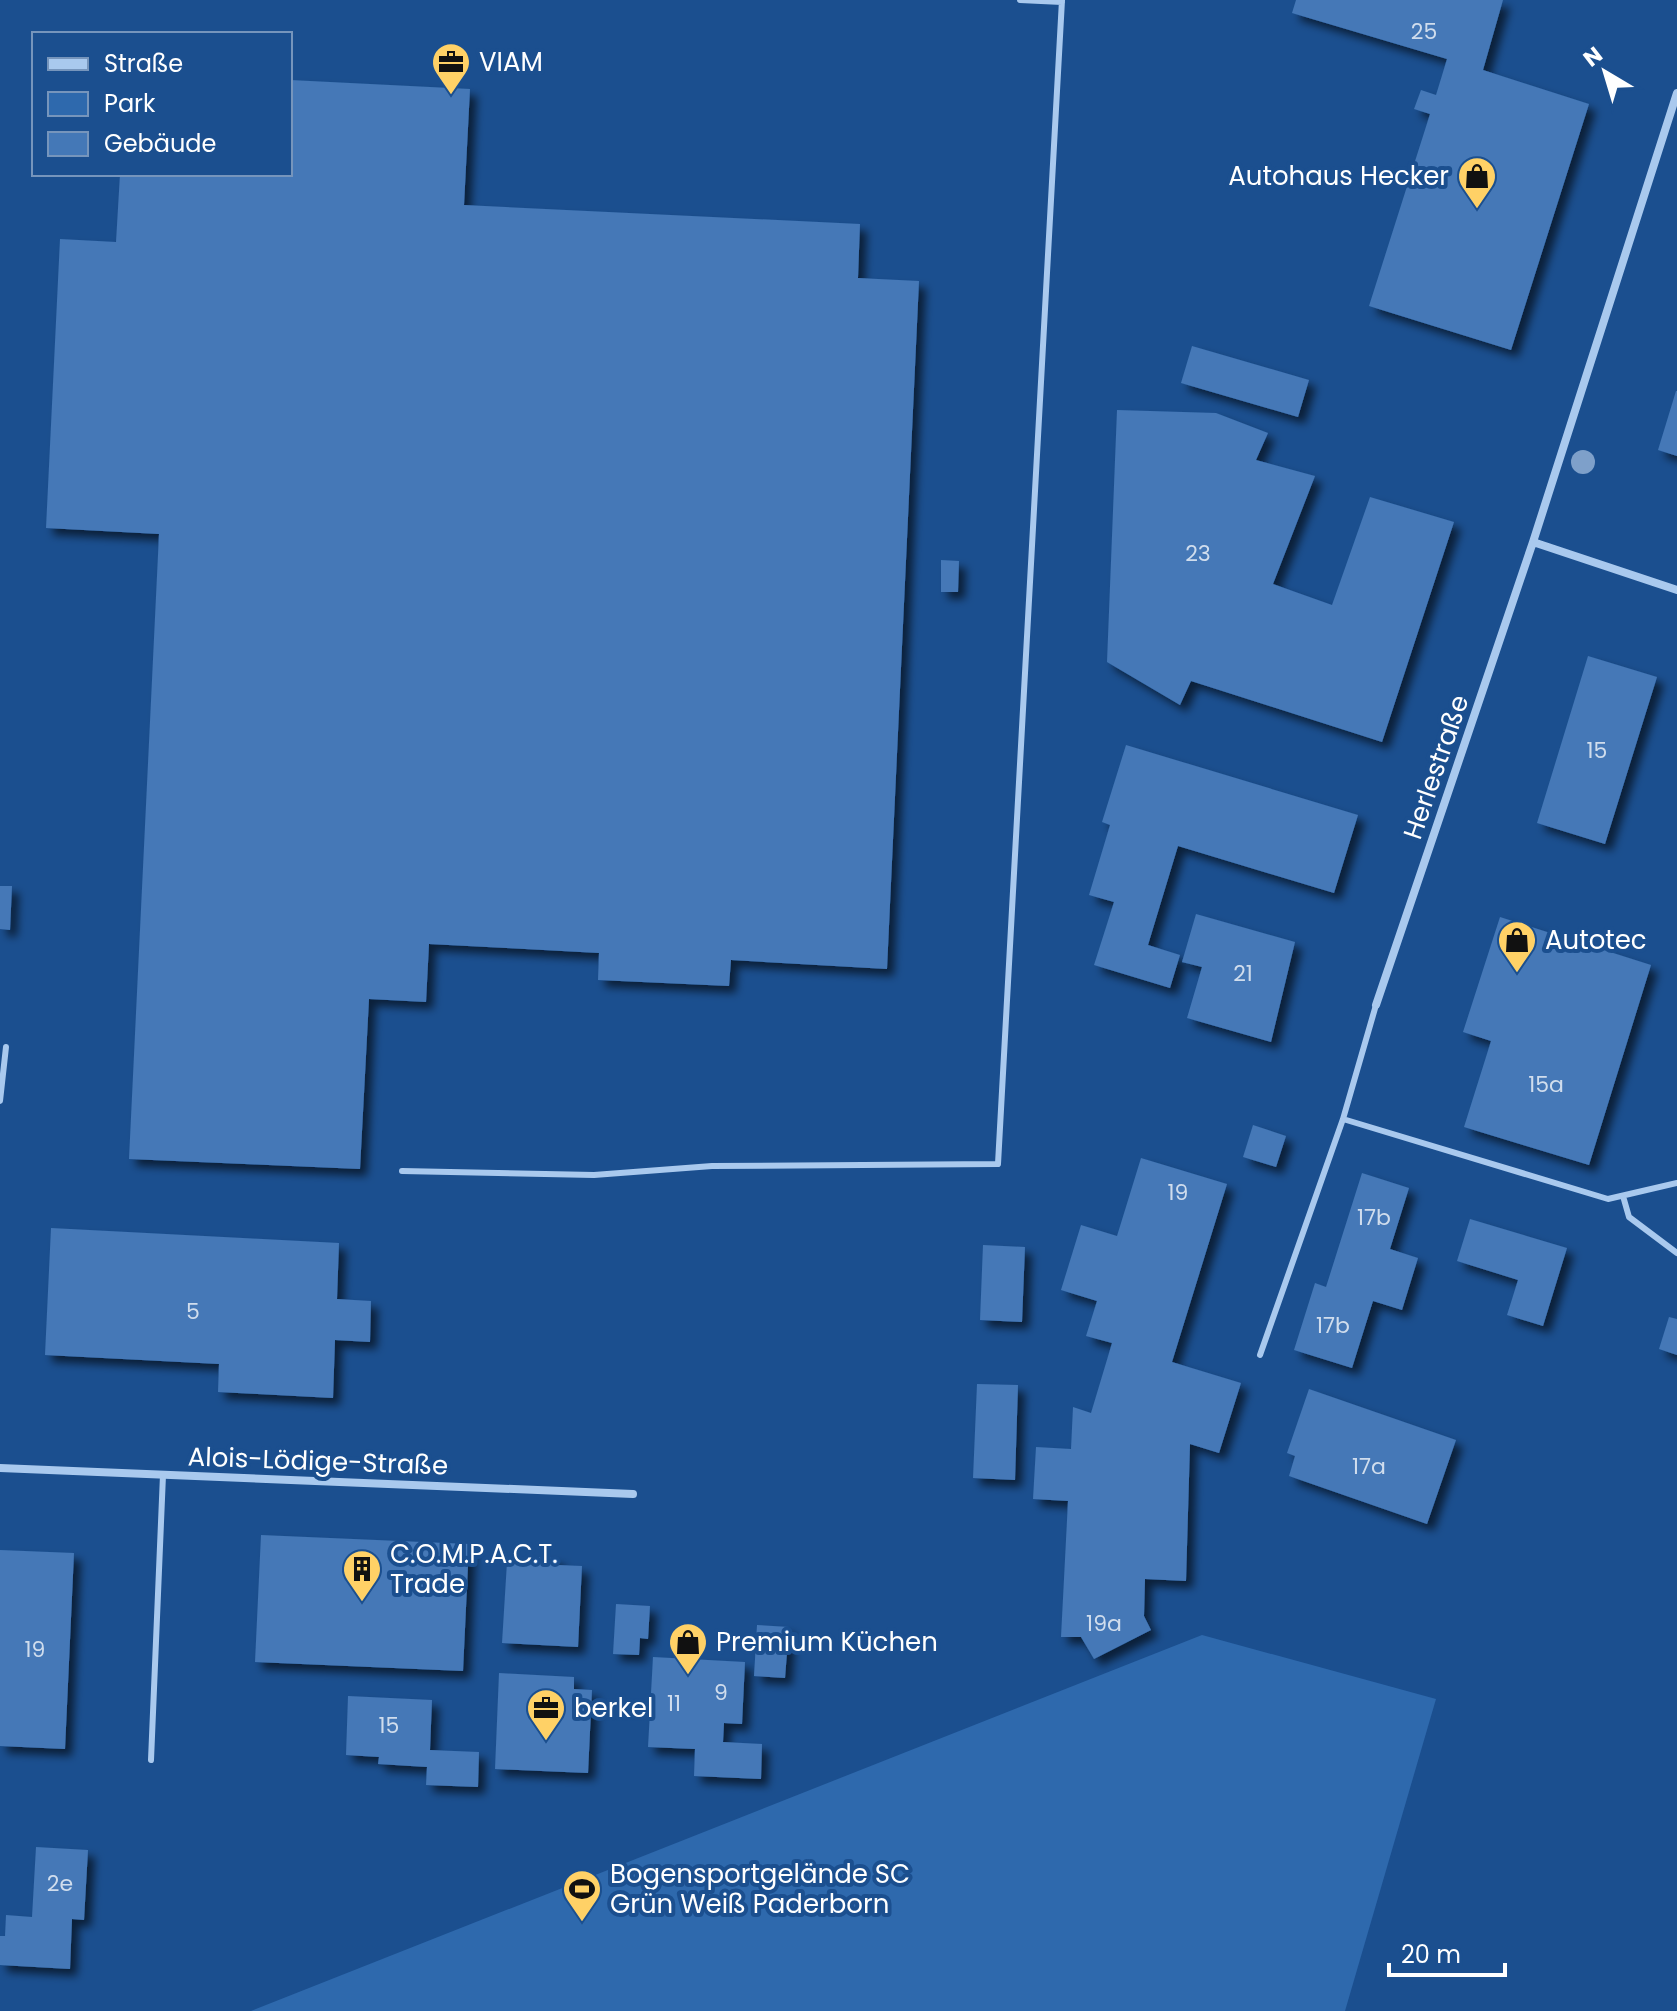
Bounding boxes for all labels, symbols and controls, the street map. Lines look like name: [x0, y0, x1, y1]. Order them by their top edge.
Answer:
house number: 25: [1411, 16, 1437, 47]
legend: [32, 32, 292, 176]
north arrow: [1565, 32, 1645, 112]
text: N: [1577, 39, 1609, 74]
office icon: VIAM: [430, 41, 472, 96]
place label: VIAM: [479, 44, 543, 80]
text: Straße: [104, 47, 183, 80]
text: Park: [104, 87, 156, 120]
text: Gebäude: [104, 127, 216, 160]
shop icon: Autohaus Hecker: [1456, 155, 1498, 210]
place label: Autohaus Hecker: [1228, 158, 1449, 194]
house number: 23: [1185, 538, 1211, 569]
street label: Herlestraße: [1394, 690, 1478, 844]
house number: 15: [1587, 735, 1607, 766]
shop icon: Autotec: [1496, 919, 1538, 974]
place label: Autotec: [1545, 922, 1647, 958]
house number: 21: [1233, 958, 1253, 989]
house number: 15a: [1528, 1069, 1564, 1100]
house number: 19: [1168, 1177, 1188, 1208]
house number: 17b: [1357, 1202, 1391, 1233]
house number: 5: [186, 1296, 200, 1327]
house number: 17b: [1316, 1310, 1350, 1341]
street label: Alois-Lödige-Straße: [187, 1438, 449, 1484]
house number: 17a: [1352, 1451, 1386, 1482]
place label: C.O.M.P.A.C.T. Trade: [390, 1536, 558, 1602]
building icon: C.O.M.P.A.C.T. Trade: [341, 1548, 383, 1603]
house number: 19a: [1086, 1608, 1122, 1639]
shop icon: Premium Küchen: [667, 1621, 709, 1676]
place label: Premium Küchen: [716, 1624, 938, 1660]
house number: 19: [25, 1634, 45, 1665]
house number: 9: [714, 1677, 728, 1708]
office icon: berkel: [525, 1687, 567, 1742]
house number: 11: [667, 1688, 681, 1719]
place label: berkel: [574, 1690, 653, 1726]
house number: 15: [379, 1710, 399, 1741]
place label: Bogensportgelände SC Grün Weiß Paderborn: [610, 1856, 910, 1922]
house number: 2e: [47, 1868, 73, 1899]
sports icon: Bogensportgelände SC Grün Weiß Paderborn: [561, 1868, 603, 1923]
scale bar: [1389, 1927, 1505, 1977]
text: 20 m: [1401, 1938, 1461, 1971]

